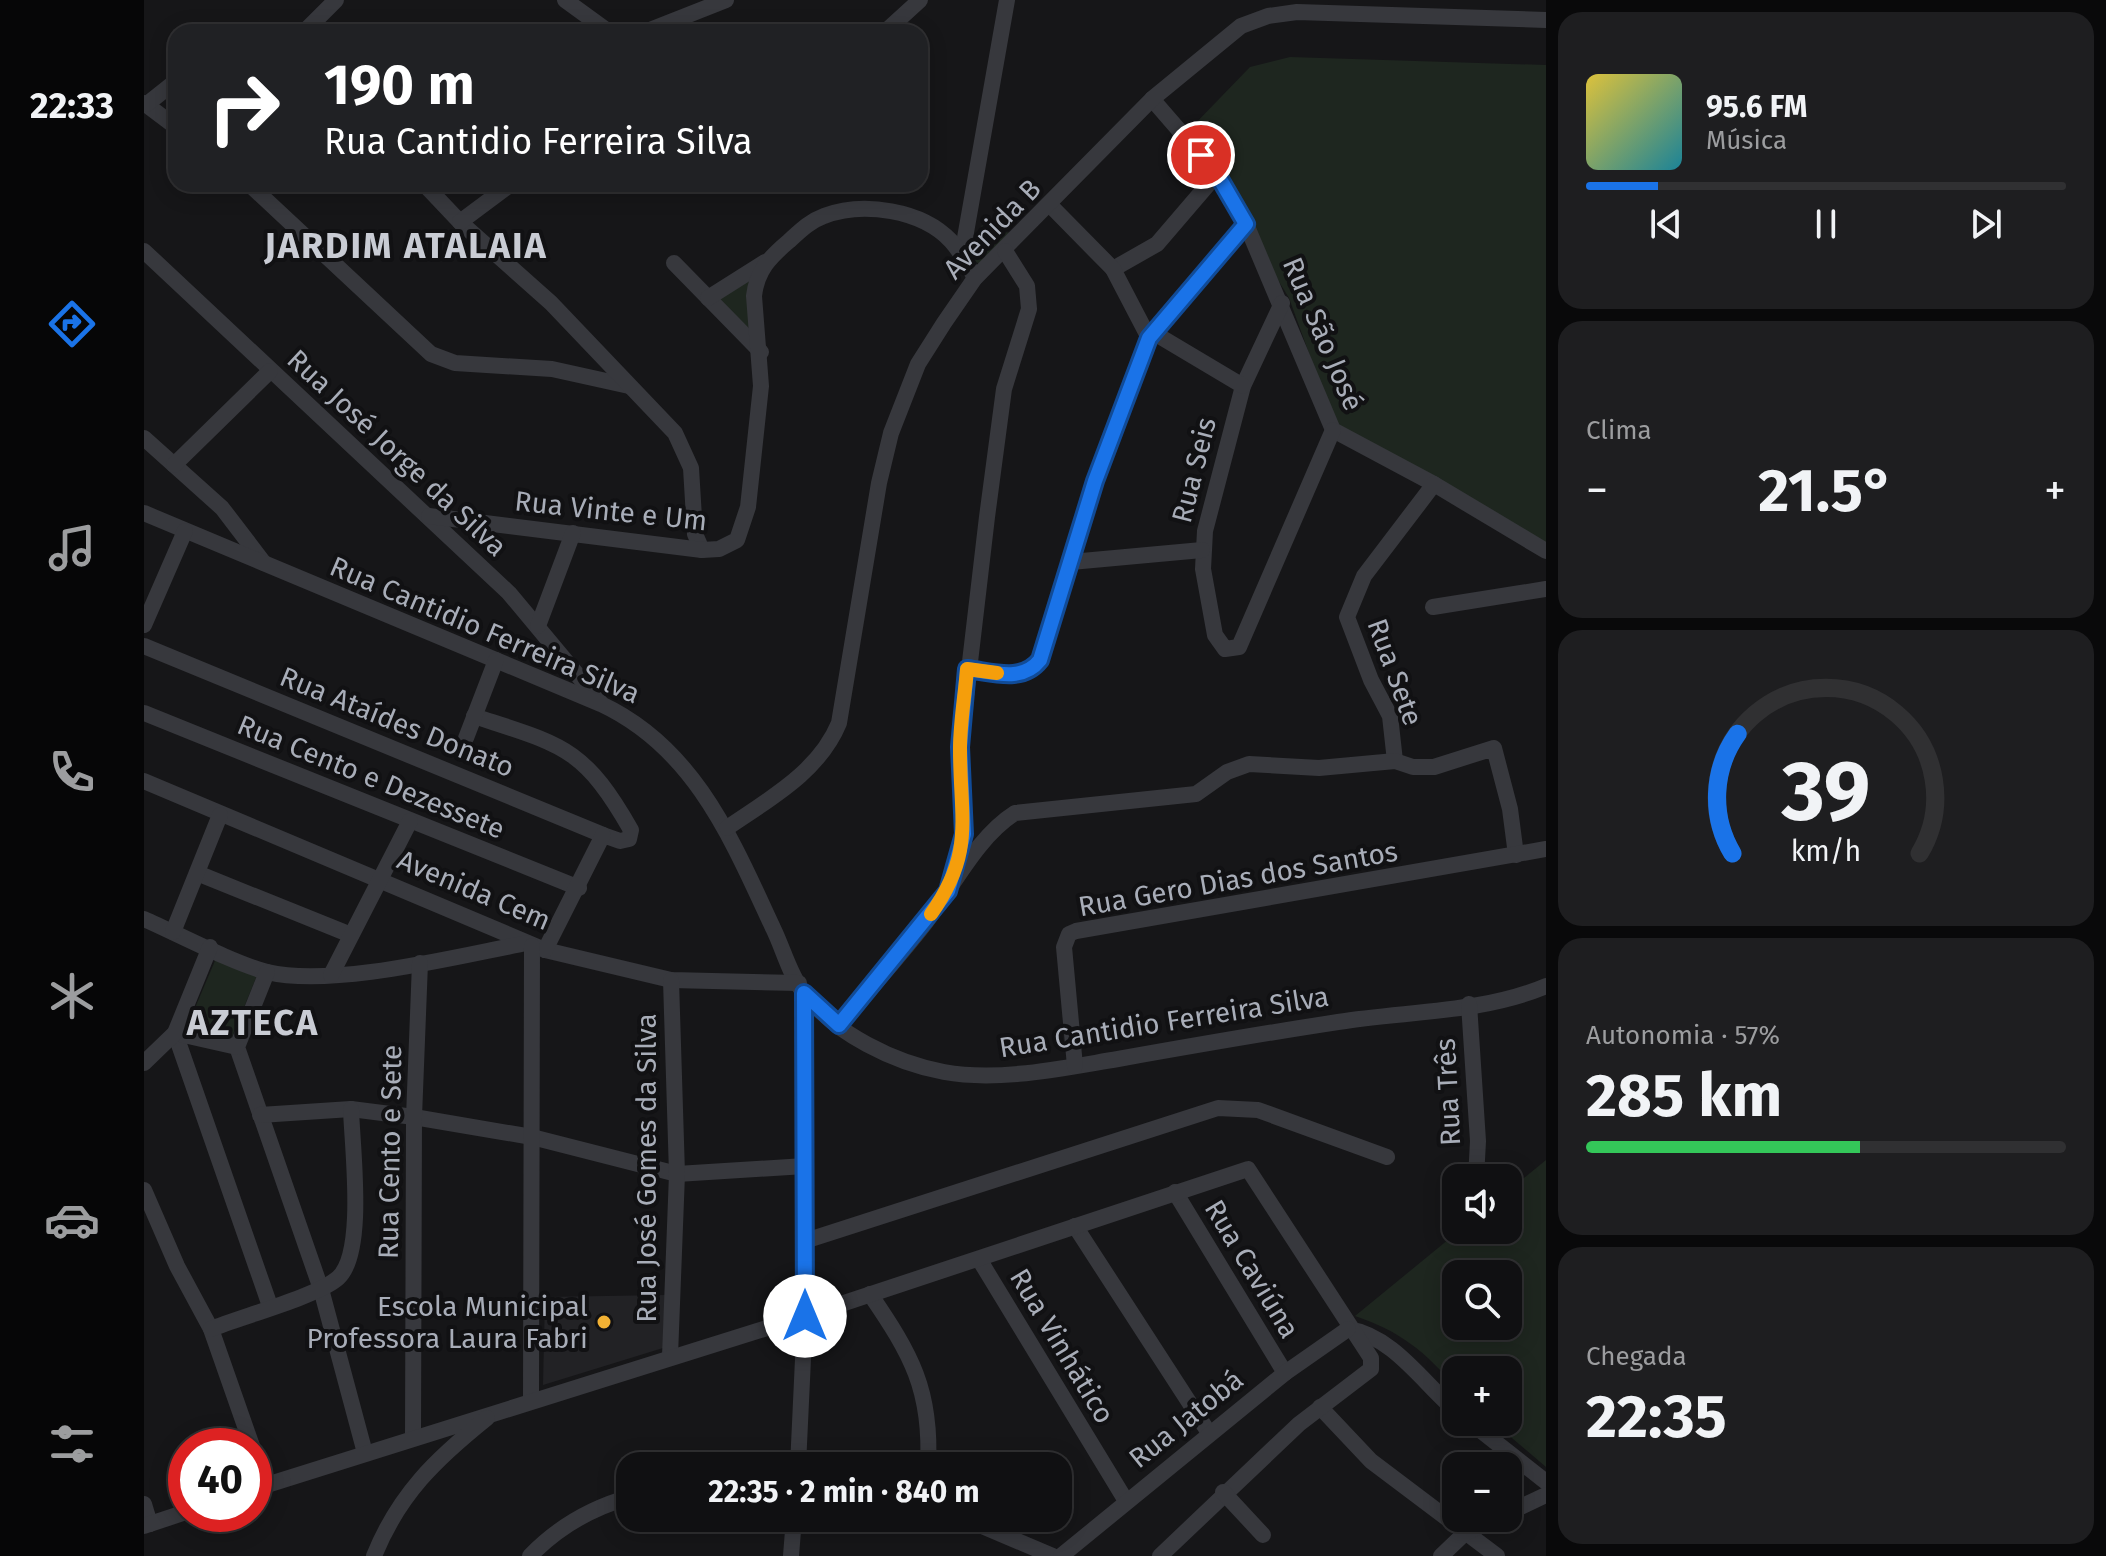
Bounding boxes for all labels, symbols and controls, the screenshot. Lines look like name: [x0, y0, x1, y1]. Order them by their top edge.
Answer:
text: 190 m: [324, 52, 475, 119]
icon: right: [192, 56, 296, 160]
text: 22:33: [30, 84, 114, 128]
text: 95.6 FM: [1706, 89, 1807, 125]
text: Rua Cantidio Ferreira Silva: [324, 120, 753, 164]
pin: [1167, 121, 1235, 189]
text: Música: [1706, 125, 1787, 156]
icon: arrive: [1179, 133, 1223, 177]
street label: Avenida B: [936, 172, 1048, 286]
icon: previous: [1644, 202, 1688, 246]
icon: pause: [1804, 202, 1848, 246]
icon: next: [1964, 202, 2008, 246]
district label: JARDIM ATALAIA: [263, 224, 548, 268]
street label: Rua São José: [1276, 252, 1370, 416]
icon: directions: [44, 296, 100, 352]
street label: Rua José Jorge da Silva: [281, 343, 513, 563]
street label: Rua Seis: [1165, 414, 1223, 526]
text: Clima: [1586, 415, 1652, 446]
text: 21.5°: [1758, 455, 1894, 527]
text: −: [1586, 464, 1608, 517]
text: +: [2044, 464, 2066, 517]
street label: Rua Vinte e Um: [513, 484, 709, 538]
icon: music: [44, 520, 100, 576]
street label: Rua Cantidio Ferreira Silva: [325, 550, 645, 710]
street label: Rua Sete: [1360, 614, 1430, 730]
street label: Rua Ataídes Donato: [275, 660, 519, 784]
street label: Rua Cento e Dezessete: [233, 708, 509, 846]
text: 39: [1781, 742, 1870, 842]
icon: phone: [44, 744, 100, 800]
text: km/h: [1791, 834, 1861, 869]
street label: Rua Gero Dias dos Santos: [1076, 835, 1400, 923]
street label: Avenida Cem: [393, 843, 555, 937]
icon: climate: [44, 968, 100, 1024]
street label: Rua Cantidio Ferreira Silva: [997, 980, 1331, 1064]
district label: AZTECA: [186, 1001, 319, 1045]
street label: Rua José Gomes da Silva: [630, 1013, 663, 1323]
text: Autonomia · 57%: [1586, 1020, 1780, 1051]
street label: Rua Três: [1429, 1037, 1467, 1147]
street label: Rua Cento e Sete: [372, 1045, 408, 1259]
text: 285 km: [1586, 1060, 1782, 1132]
map controls: [1442, 1164, 1522, 1532]
button: sound: [1442, 1164, 1522, 1244]
icon: car: [44, 1192, 100, 1248]
street label: Rua Caviúna: [1198, 1194, 1306, 1344]
button: search: [1442, 1260, 1522, 1340]
street label: Rua Vinhático: [1003, 1263, 1121, 1429]
position arrow: [763, 1274, 847, 1358]
place label: Escola Municipal Professora Laura Fabri: [307, 1290, 588, 1355]
marker: Escola Municipal Professora Laura Fabri: [595, 1313, 613, 1331]
text: Chegada: [1586, 1341, 1687, 1372]
button: +: [1442, 1356, 1522, 1436]
street label: Rua Jatobá: [1122, 1363, 1250, 1475]
text: 22:35: [1586, 1381, 1727, 1453]
icon: filters: [44, 1416, 100, 1472]
speed limit sign: 40: [168, 1428, 272, 1532]
button: −: [1442, 1452, 1522, 1532]
text: 22:35 · 2 min · 840 m: [708, 1474, 980, 1510]

